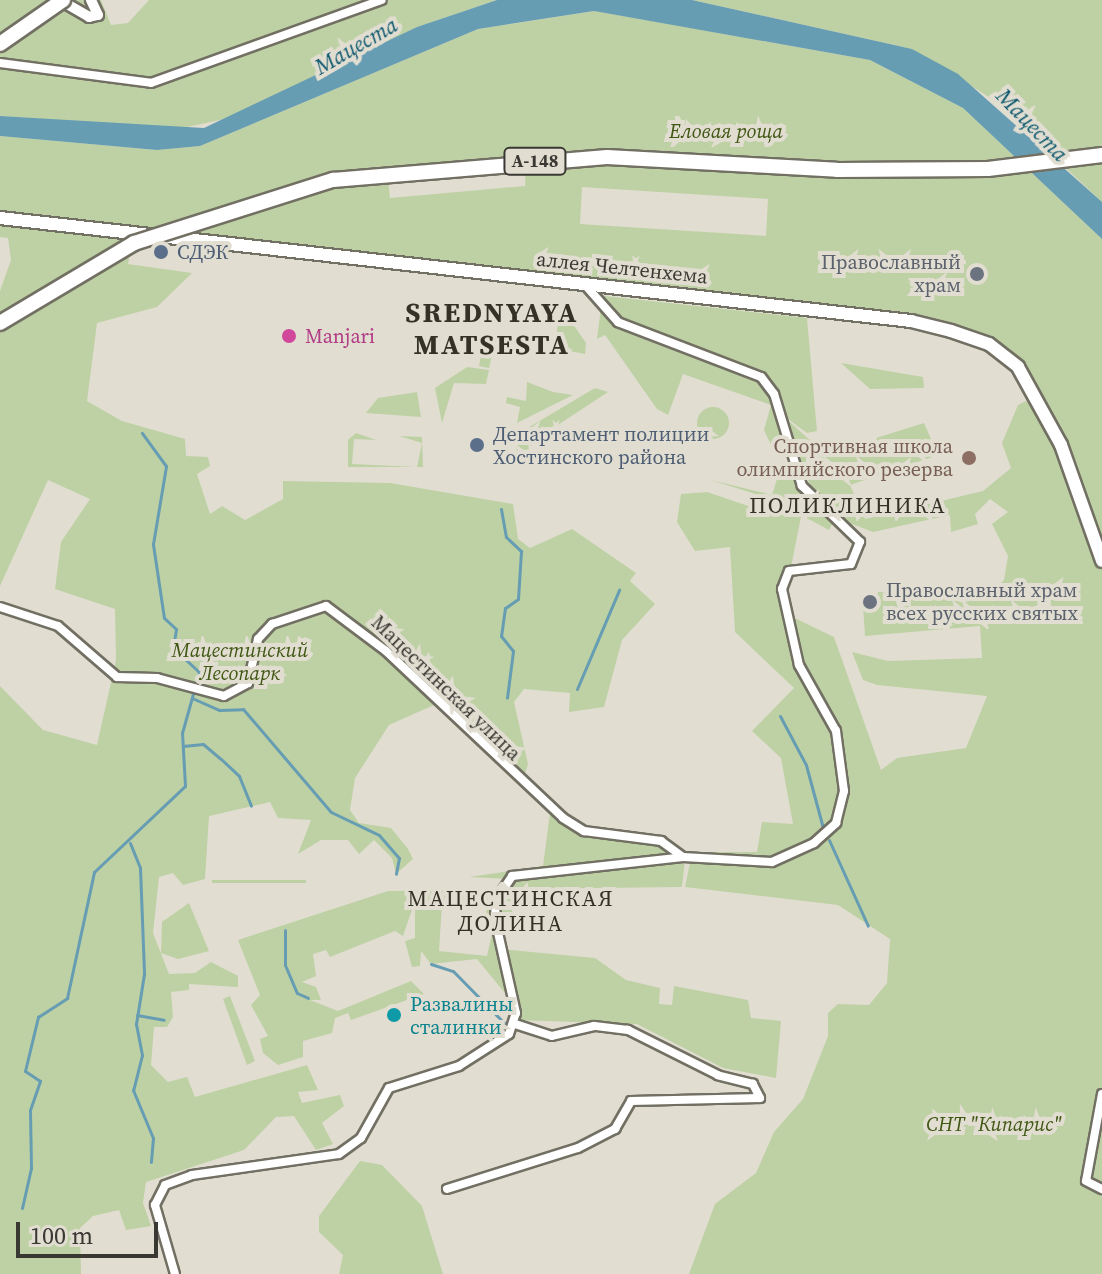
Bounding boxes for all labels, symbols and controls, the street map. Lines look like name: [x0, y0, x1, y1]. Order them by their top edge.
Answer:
water label: Мацеста: [310, 12, 402, 80]
water label: Мацеста: [991, 83, 1073, 167]
park label: Еловая роща: [669, 119, 783, 143]
road number: А-148: [503, 147, 567, 175]
place label: СДЭК: [177, 240, 228, 264]
marker: СДЭК: [152, 243, 170, 261]
street label: аллея Челтенхема: [535, 247, 709, 289]
place label: Православный храм: [821, 250, 961, 297]
marker: Православный храм: [968, 265, 986, 283]
district label: SREDNYAYA MATSESTA: [405, 295, 579, 361]
place label: Manjari: [305, 324, 375, 348]
marker: Manjari: [280, 327, 298, 345]
place label: Департамент полиции Хостинского района: [493, 422, 710, 469]
place label: Спортивная школа олимпийского резерва: [736, 434, 953, 481]
marker: Департамент полиции Хостинского района: [468, 436, 486, 454]
marker: Спортивная школа олимпийского резерва: [960, 449, 978, 467]
district label: ПОЛИКЛИНИКА: [749, 493, 947, 519]
place label: Православный храм всех русских святых: [886, 578, 1078, 625]
marker: Православный храм всех русских святых: [861, 593, 879, 611]
street label: Мацестинская улица: [366, 610, 526, 766]
park label: Мацестинский Лесопарк: [172, 638, 308, 685]
district label: МАЦЕСТИНСКАЯ ДОЛИНА: [408, 885, 614, 936]
place label: Развалины сталинки: [410, 992, 513, 1039]
marker: Развалины сталинки: [385, 1006, 403, 1024]
park label: СНТ "Кипарис": [926, 1112, 1062, 1136]
scale bar: [20, 1206, 162, 1256]
text: 100 m: [30, 1219, 93, 1252]

